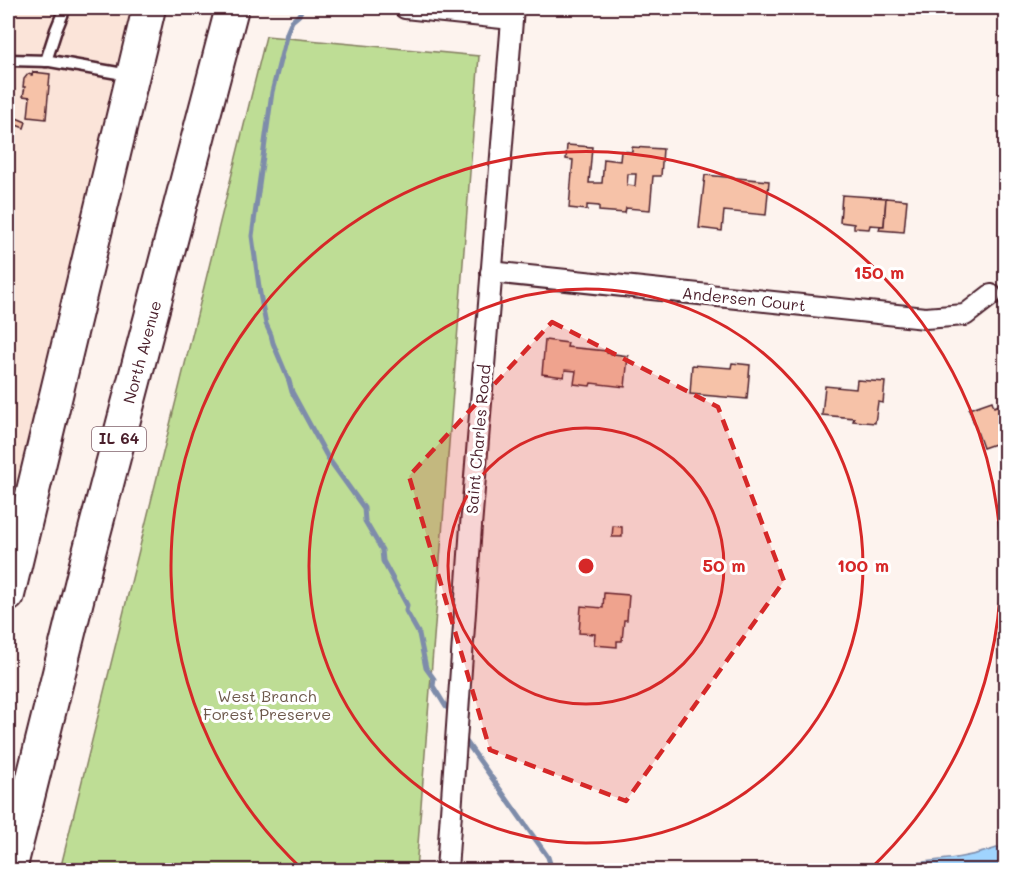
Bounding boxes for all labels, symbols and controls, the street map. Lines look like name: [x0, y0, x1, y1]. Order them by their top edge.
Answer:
text: 150 m: [854, 260, 904, 284]
street label: Andersen Court: [681, 282, 807, 315]
street label: North Avenue: [118, 298, 165, 406]
street label: Saint Charles Road: [461, 363, 494, 515]
road number: IL 64: [92, 427, 146, 451]
text: 50 m: [703, 553, 745, 577]
text: 100 m: [837, 553, 889, 577]
centre of rings: [576, 556, 596, 576]
park label: West Branch Forest Preserve: [203, 685, 331, 724]

